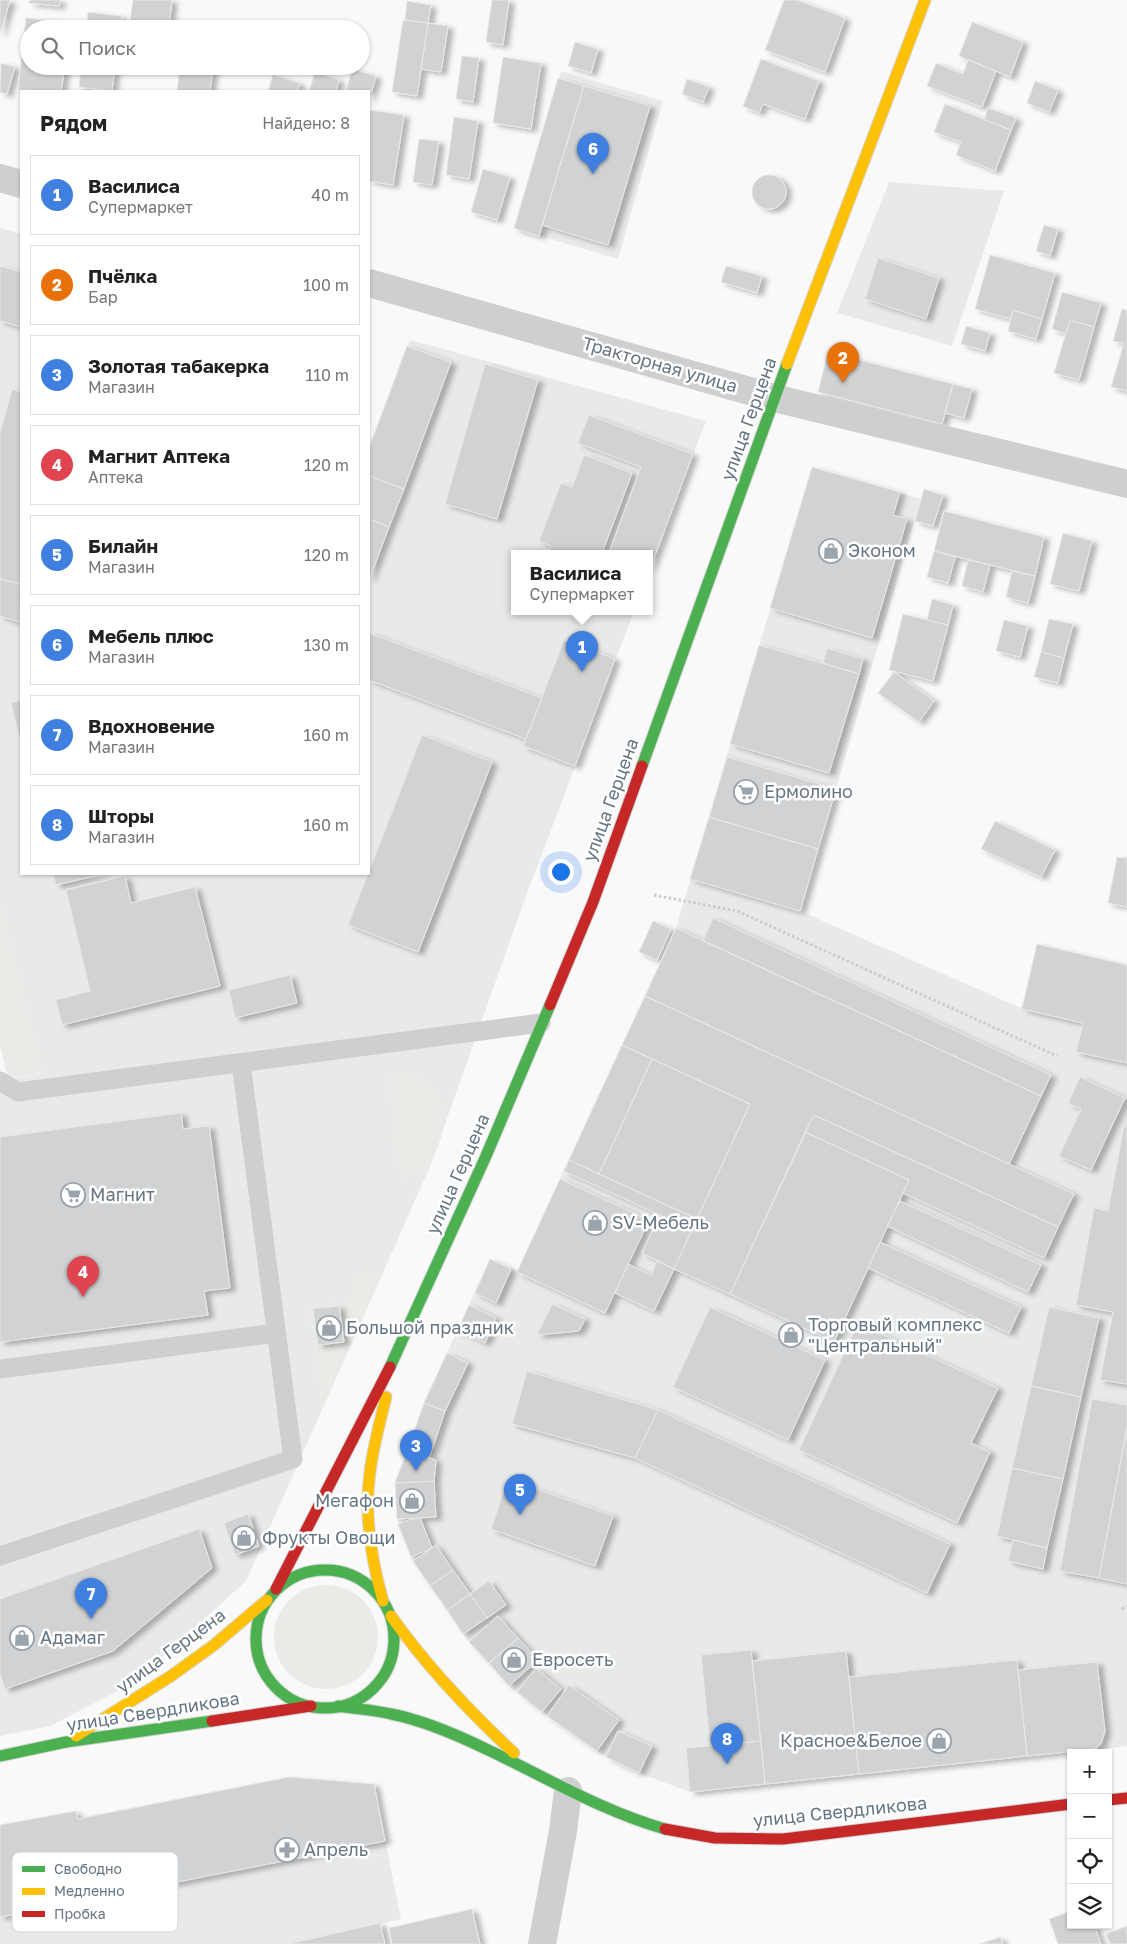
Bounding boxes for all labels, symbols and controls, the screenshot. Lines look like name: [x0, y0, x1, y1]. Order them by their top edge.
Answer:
search box: [20, 20, 370, 75]
icon: search: [38, 34, 66, 62]
text: Поиск: [78, 36, 137, 59]
text: Рядом: [40, 110, 107, 136]
text: Найдено: 8: [262, 113, 350, 133]
pin: 6: [577, 133, 609, 174]
text: Василиса: [88, 174, 180, 197]
text: 1: [53, 185, 61, 205]
text: 40 m: [311, 185, 349, 205]
text: Супермаркет: [88, 197, 193, 217]
text: Пчёлка: [88, 264, 157, 287]
text: 2: [52, 275, 62, 295]
text: 100 m: [303, 275, 349, 295]
text: Бар: [88, 287, 118, 307]
street label: Тракторная улица: [580, 331, 740, 397]
pin: 2: [827, 342, 859, 383]
text: Золотая табакерка: [88, 354, 269, 377]
street label: улица Герцена: [716, 354, 781, 483]
text: 3: [52, 365, 62, 385]
text: 110 m: [305, 365, 349, 385]
text: Магазин: [88, 377, 155, 397]
text: Магнит Аптека: [88, 444, 230, 467]
text: 4: [52, 455, 62, 475]
text: 120 m: [304, 455, 349, 475]
text: Аптека: [88, 467, 143, 487]
text: Билайн: [88, 534, 158, 557]
shop icon: Эконом: [818, 538, 844, 564]
place label: Эконом: [848, 539, 916, 561]
text: 5: [52, 545, 62, 565]
text: 120 m: [304, 545, 349, 565]
popup: [511, 550, 653, 615]
text: Магазин: [88, 557, 155, 577]
text: Василиса: [530, 561, 621, 584]
text: Супермаркет: [530, 584, 634, 604]
text: Мебель плюс: [88, 624, 214, 647]
pin: 1: [566, 631, 598, 672]
text: 6: [52, 635, 62, 655]
text: 130 m: [304, 635, 349, 655]
text: Магазин: [88, 647, 155, 667]
text: Вдохновение: [88, 714, 215, 737]
text: 7: [53, 725, 61, 745]
text: 160 m: [303, 725, 349, 745]
street label: улица Герцена: [578, 735, 643, 864]
text: Магазин: [88, 737, 155, 757]
supermarket icon: Ермолино: [733, 779, 759, 805]
place label: Ермолино: [764, 780, 853, 802]
text: Шторы: [88, 804, 154, 827]
text: 8: [52, 815, 62, 835]
text: 160 m: [303, 815, 349, 835]
text: Магазин: [88, 827, 155, 847]
your location: [548, 859, 574, 885]
street label: улица Герцена: [421, 1110, 493, 1237]
supermarket icon: Магнит: [60, 1182, 86, 1208]
place label: Магнит: [90, 1183, 155, 1205]
shop icon: SV-Мебель: [582, 1210, 608, 1236]
place label: SV-Мебель: [612, 1211, 709, 1233]
pin: 4: [67, 1256, 99, 1297]
place label: Торговый комплекс "Центральный": [808, 1313, 983, 1356]
shop icon: Большой праздник: [316, 1315, 342, 1341]
place label: Большой праздник: [346, 1316, 514, 1338]
shop icon: Торговый комплекс "Центральный": [778, 1322, 804, 1348]
pin: 3: [400, 1430, 432, 1471]
pin: 5: [504, 1474, 536, 1515]
shop icon: Мегафон: [399, 1488, 425, 1514]
place label: Мегафон: [315, 1489, 394, 1511]
shop icon: Фрукты Овощи: [231, 1525, 257, 1551]
place label: Фрукты Овощи: [262, 1526, 395, 1548]
pin: 7: [75, 1578, 107, 1619]
street label: улица Герцена: [112, 1603, 229, 1697]
shop icon: Адамаг: [9, 1625, 35, 1651]
place label: Адамаг: [40, 1626, 105, 1648]
shop icon: Евросеть: [501, 1647, 527, 1673]
place label: Евросеть: [532, 1648, 613, 1670]
street label: улица Свердликова: [65, 1686, 241, 1736]
pin: 8: [711, 1723, 743, 1764]
shop icon: Красное&Белое: [926, 1728, 952, 1754]
place label: Красное&Белое: [780, 1729, 922, 1751]
map controls: [1067, 1749, 1112, 1929]
button: +: [1067, 1749, 1112, 1794]
street label: улица Свердликова: [752, 1791, 928, 1831]
button: −: [1067, 1794, 1112, 1839]
pharmacy icon: Апрель: [274, 1837, 300, 1863]
place label: Апрель: [304, 1838, 368, 1860]
button: locate: [1067, 1839, 1112, 1884]
legend: [12, 1852, 178, 1932]
text: Свободно: [54, 1860, 122, 1877]
text: Медленно: [54, 1882, 125, 1899]
button: layers: [1067, 1884, 1112, 1929]
text: Пробка: [54, 1905, 106, 1922]

